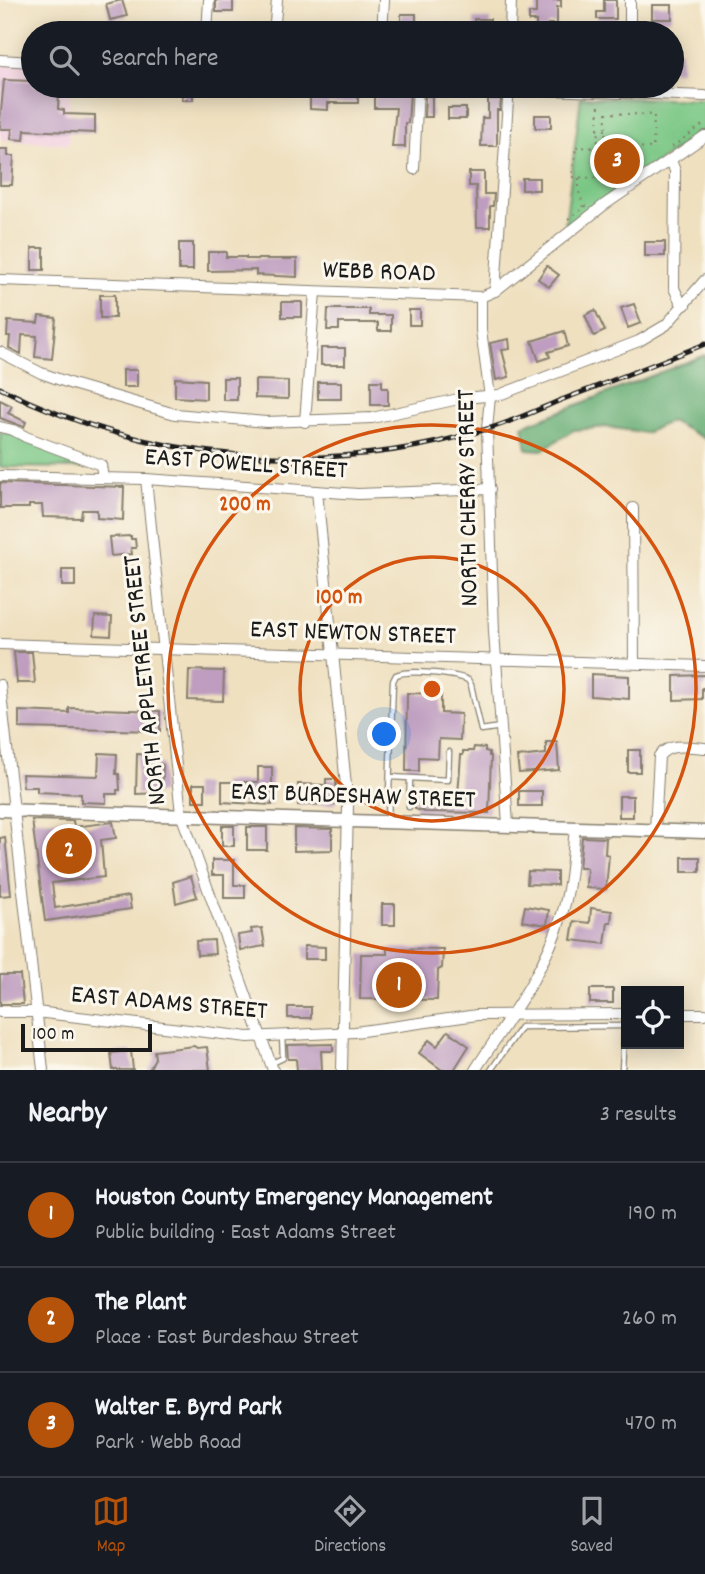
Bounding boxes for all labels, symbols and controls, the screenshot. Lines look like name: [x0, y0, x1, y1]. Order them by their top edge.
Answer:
search box: [21, 21, 684, 98]
icon: search: [45, 41, 83, 79]
text: Search here: [101, 41, 219, 78]
pin: 3: [594, 135, 640, 187]
street label: WEBB ROAD: [322, 253, 436, 293]
street label: NORTH CHERRY STREET: [449, 388, 489, 607]
street label: EAST POWELL STREET: [143, 439, 349, 491]
text: 200 m: [219, 491, 271, 521]
street label: NORTH APPLETREE STREET: [114, 552, 178, 807]
text: 100 m: [316, 584, 362, 614]
street label: EAST NEWTON STREET: [249, 612, 457, 656]
centre of rings: [420, 677, 444, 701]
your location: [367, 717, 401, 751]
street label: EAST BURDESHAW STREET: [230, 774, 477, 820]
pin: 2: [46, 825, 92, 877]
pin: 1: [376, 959, 422, 1011]
street label: EAST ADAMS STREET: [69, 977, 269, 1031]
map controls: [621, 986, 684, 1049]
button: locate: [621, 986, 684, 1049]
scale bar: [21, 1021, 152, 1053]
text: 100 m: [32, 1022, 74, 1049]
text: Nearby: [28, 1094, 106, 1137]
text: 3 results: [600, 1099, 677, 1132]
text: Houston County Emergency Management: [95, 1180, 493, 1217]
text: 1: [48, 1198, 54, 1231]
text: 190 m: [628, 1198, 677, 1231]
text: Public building · East Adams Street: [95, 1217, 396, 1250]
text: The Plant: [95, 1285, 187, 1322]
text: 2: [46, 1303, 56, 1336]
text: 260 m: [622, 1303, 677, 1336]
text: Place · East Burdeshaw Street: [95, 1322, 359, 1355]
text: Walter E. Byrd Park: [95, 1390, 282, 1427]
text: 3: [46, 1408, 56, 1441]
text: 470 m: [625, 1408, 677, 1441]
text: Park · Webb Road: [95, 1427, 242, 1460]
tab: Map: [92, 1492, 130, 1561]
tab: Directions: [314, 1492, 386, 1561]
tab: Saved: [570, 1492, 613, 1561]

